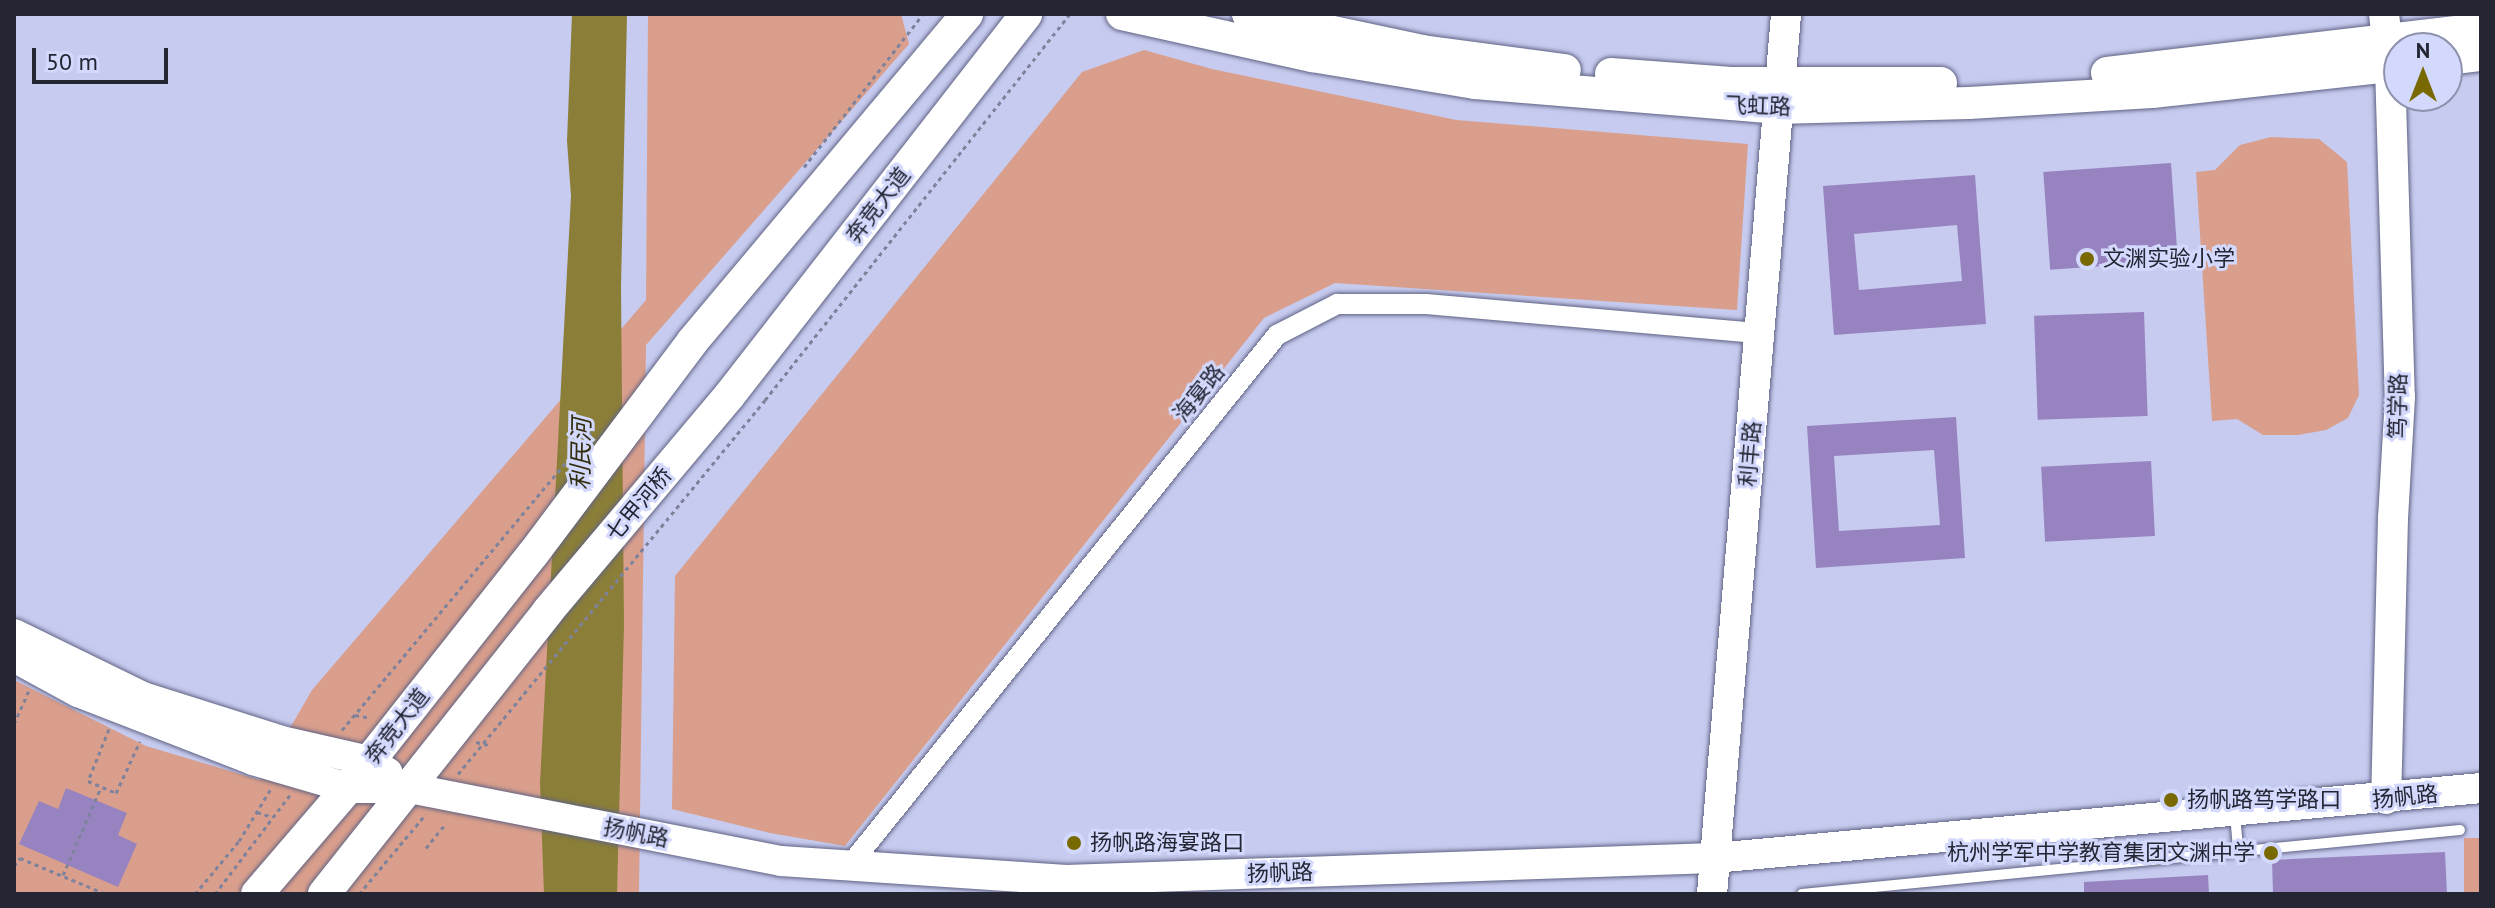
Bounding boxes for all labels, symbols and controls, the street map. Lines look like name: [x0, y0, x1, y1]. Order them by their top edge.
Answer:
scale bar: [36, 32, 172, 82]
north arrow: [2383, 32, 2463, 112]
text: N: [2416, 36, 2430, 64]
text: 50 m: [46, 46, 98, 77]
street label: 飞虹路: [1725, 92, 1791, 120]
street label: 奔竞大道: [841, 162, 915, 248]
place label: 文渊实验小学: [2103, 246, 2235, 272]
marker: 文渊实验小学: [2078, 250, 2096, 268]
street label: 海宴路: [1168, 359, 1230, 427]
street label: 笃学路: [2384, 373, 2412, 439]
water label: 利民河: [566, 418, 596, 490]
street label: 利丰路: [1734, 420, 1766, 488]
street label: 七甲河桥: [601, 462, 677, 546]
street label: 奔竞大道: [360, 683, 434, 769]
street label: 扬帆路: [2371, 780, 2439, 814]
place label: 扬帆路笃学路口: [2187, 787, 2341, 813]
marker: 扬帆路笃学路口: [2162, 791, 2180, 809]
street label: 扬帆路: [601, 814, 671, 852]
place label: 扬帆路海宴路口: [1090, 830, 1244, 856]
marker: 扬帆路海宴路口: [1065, 834, 1083, 852]
place label: 杭州学军中学教育集团文渊中学: [1947, 840, 2255, 866]
marker: 杭州学军中学教育集团文渊中学: [2262, 844, 2280, 862]
street label: 扬帆路: [1247, 859, 1313, 887]

